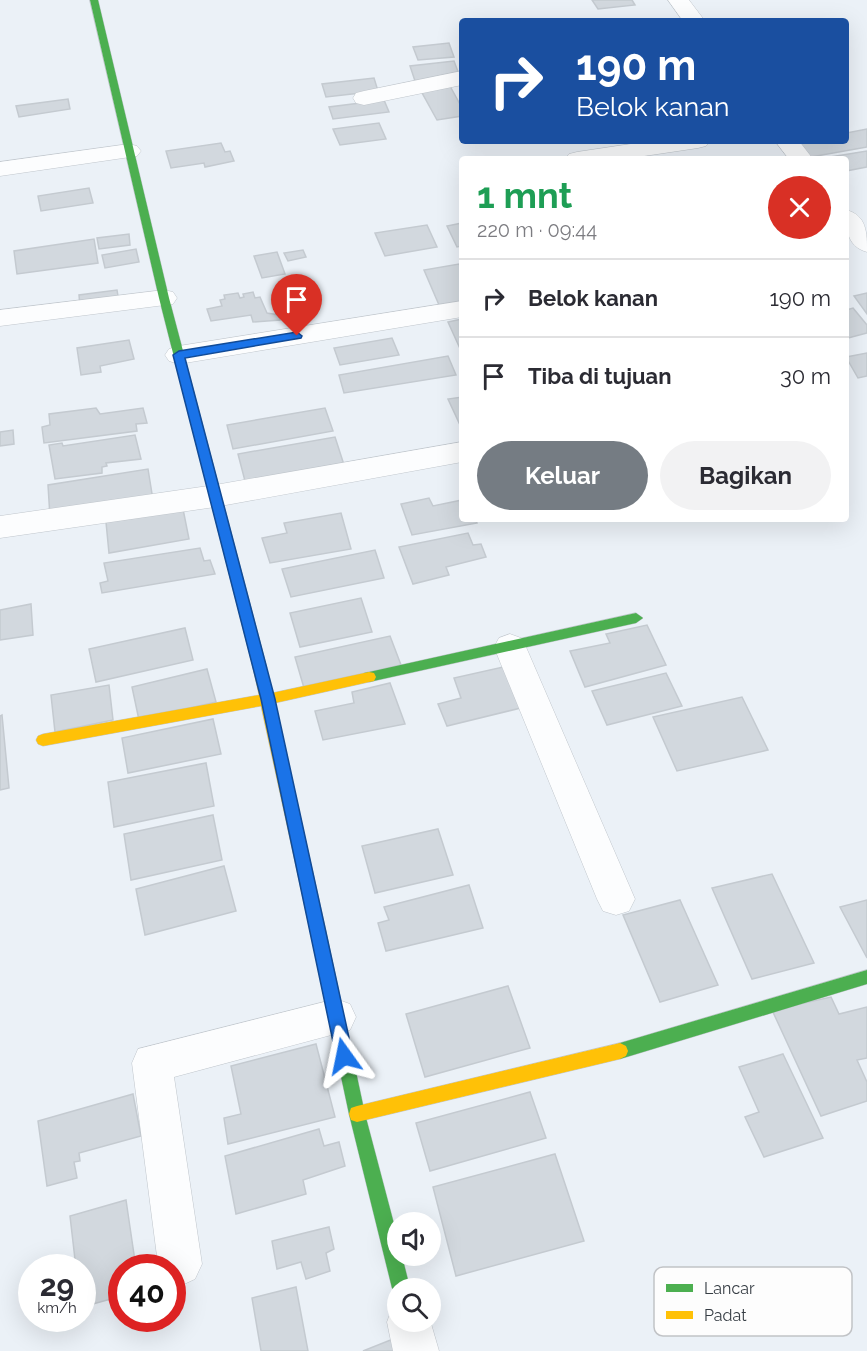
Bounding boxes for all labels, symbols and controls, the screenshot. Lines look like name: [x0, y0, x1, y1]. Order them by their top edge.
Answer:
text: 190 m: [576, 41, 696, 90]
icon: right: [477, 42, 555, 120]
text: Belok kanan: [576, 91, 730, 122]
text: 1 mnt: [477, 174, 572, 216]
button: close: [768, 176, 831, 239]
text: 220 m · 09:44: [477, 218, 597, 242]
pin: [271, 274, 322, 336]
icon: right: [477, 282, 510, 315]
icon: arrive: [280, 283, 313, 316]
text: Belok kanan: [528, 285, 658, 311]
text: 190 m: [769, 285, 831, 311]
icon: arrive: [477, 360, 510, 393]
text: Tiba di tujuan: [528, 363, 671, 389]
text: 30 m: [780, 363, 831, 389]
button: Keluar: [477, 441, 648, 510]
button: Bagikan: [660, 441, 831, 510]
position arrow: [312, 1024, 376, 1088]
map controls: [387, 1212, 441, 1332]
button: sound: [387, 1212, 441, 1266]
speed limit sign: 40: [108, 1254, 186, 1332]
legend: [654, 1267, 852, 1336]
text: 29: [40, 1268, 74, 1303]
button: search: [387, 1278, 441, 1332]
text: Lancar: [704, 1279, 755, 1298]
text: km/h: [37, 1299, 77, 1317]
text: Padat: [704, 1306, 747, 1325]

